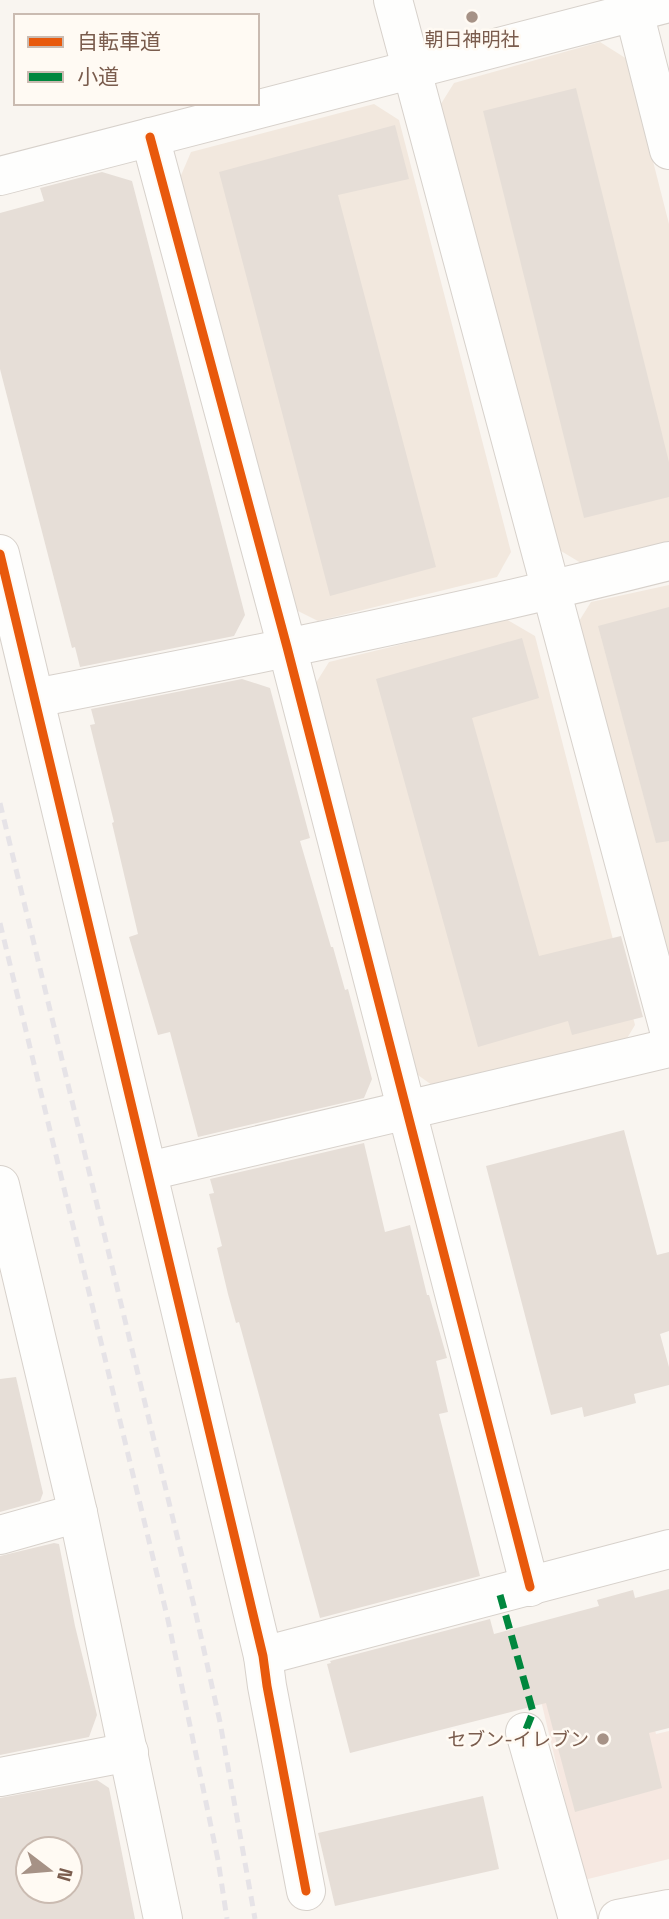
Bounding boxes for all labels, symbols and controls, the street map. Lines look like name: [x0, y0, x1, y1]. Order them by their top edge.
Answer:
marker: 朝日神明社: [464, 9, 480, 25]
legend: [14, 14, 259, 105]
place label: 朝日神明社: [424, 27, 520, 52]
text: 自転車道: [77, 28, 161, 55]
text: 小道: [77, 63, 119, 90]
place label: セブン-イレブン: [447, 1727, 589, 1752]
marker: セブン-イレブン: [595, 1731, 611, 1747]
north arrow: [14, 1835, 84, 1905]
text: N: [51, 1865, 79, 1884]

